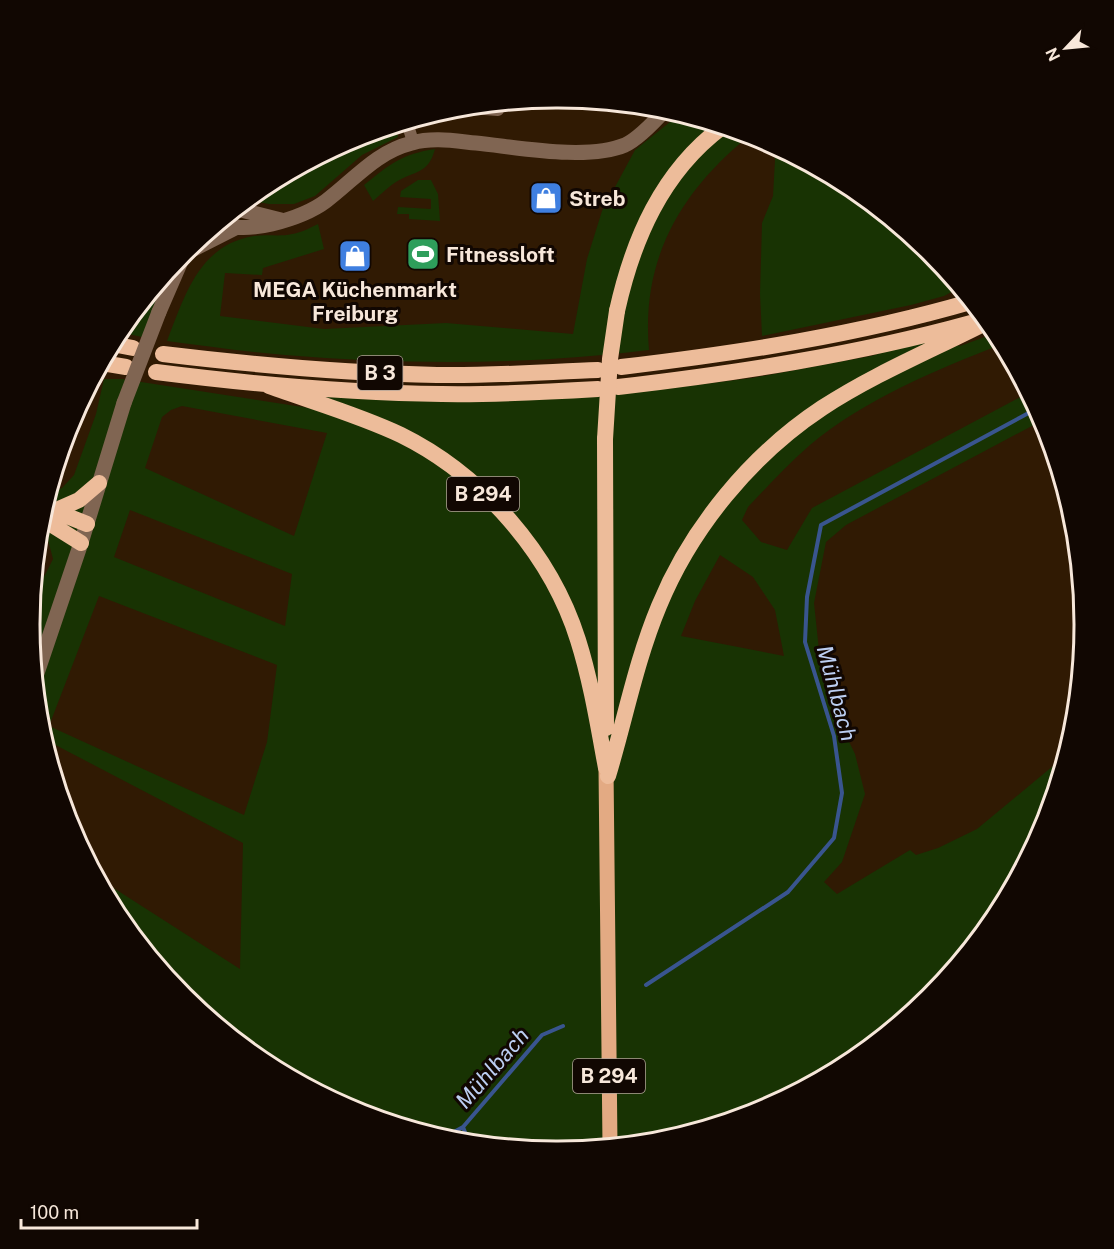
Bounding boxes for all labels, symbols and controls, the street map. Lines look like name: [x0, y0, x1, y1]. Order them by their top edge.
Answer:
north arrow: [1036, 18, 1096, 78]
text: N: [1042, 45, 1064, 64]
shop icon: Streb: [528, 180, 564, 216]
place label: Streb: [569, 186, 625, 211]
sports icon: Fitnessloft: [405, 236, 441, 272]
shop icon: MEGA Küchenmarkt Freiburg: [337, 238, 373, 274]
place label: Fitnessloft: [446, 242, 555, 267]
place label: MEGA Küchenmarkt Freiburg: [253, 277, 457, 326]
road number: B 3: [358, 356, 403, 390]
road number: B 294: [447, 477, 519, 511]
water label: Mühlbach: [812, 642, 862, 744]
water label: Mühlbach: [450, 1022, 534, 1114]
road number: B 294: [573, 1059, 645, 1093]
scale bar: [21, 1192, 196, 1230]
text: 100 m: [30, 1202, 79, 1223]

